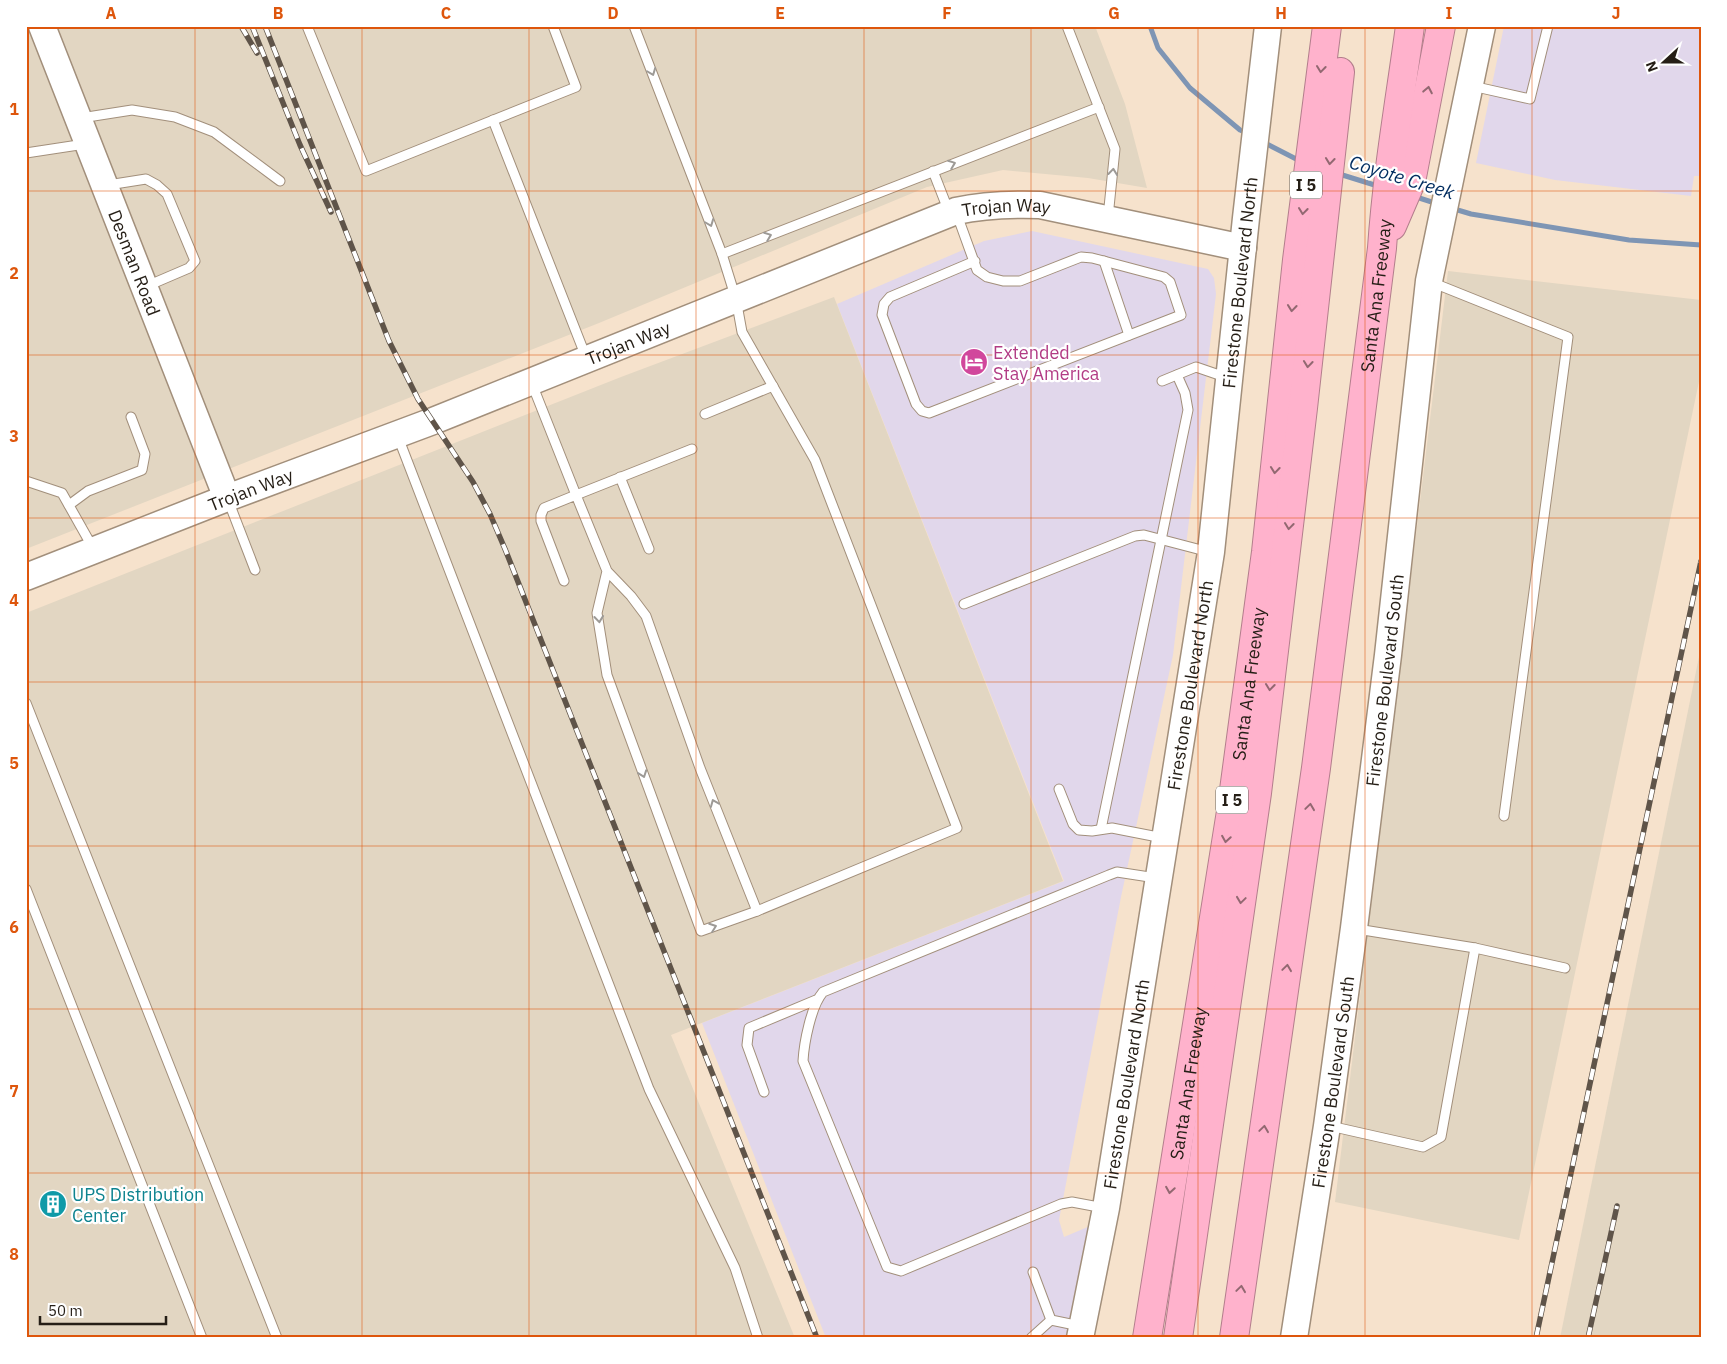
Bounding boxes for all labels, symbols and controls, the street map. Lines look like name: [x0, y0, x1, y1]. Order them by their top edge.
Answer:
text: A: [106, 3, 117, 23]
text: B: [273, 3, 284, 23]
text: C: [441, 3, 451, 23]
text: D: [607, 3, 619, 23]
text: E: [775, 3, 785, 23]
text: F: [942, 3, 952, 23]
text: G: [1108, 3, 1120, 23]
text: H: [1275, 3, 1287, 23]
text: I: [1446, 3, 1453, 23]
text: J: [1612, 3, 1620, 23]
north arrow: [1640, 38, 1690, 88]
text: N: [1642, 59, 1662, 75]
one-way arrow: [1316, 65, 1327, 73]
one-way arrow: [645, 67, 656, 76]
one-way arrow: [1422, 85, 1433, 94]
text: 1: [9, 99, 19, 119]
water label: Coyote Creek: [1347, 150, 1458, 205]
one-way arrow: [1325, 157, 1336, 165]
one-way arrow: [947, 160, 955, 170]
one-way arrow: [1107, 167, 1118, 175]
road number: I 5: [1290, 172, 1322, 198]
street label: Firestone Boulevard North: [1217, 175, 1262, 389]
street label: Trojan Way: [960, 193, 1053, 221]
street label: Desman Road: [104, 206, 166, 319]
one-way arrow: [1298, 208, 1309, 216]
one-way arrow: [704, 218, 714, 227]
street label: Santa Ana Freeway: [1355, 218, 1396, 374]
one-way arrow: [763, 232, 772, 242]
text: 2: [9, 263, 19, 283]
one-way arrow: [1287, 304, 1298, 312]
street label: Trojan Way: [582, 315, 674, 370]
place label: Extended Stay America: [993, 341, 1100, 385]
hotel icon: Extended Stay America: [959, 347, 989, 377]
one-way arrow: [1303, 361, 1314, 369]
text: 3: [9, 426, 19, 446]
street label: Trojan Way: [205, 463, 296, 516]
one-way arrow: [1270, 466, 1281, 474]
one-way arrow: [1284, 522, 1295, 530]
street label: Firestone Boulevard South: [1360, 573, 1408, 788]
street label: Firestone Boulevard North: [1162, 578, 1218, 792]
text: 4: [9, 590, 19, 610]
street label: Santa Ana Freeway: [1227, 606, 1270, 762]
one-way arrow: [593, 615, 604, 623]
one-way arrow: [1265, 684, 1276, 692]
text: 5: [9, 753, 19, 773]
one-way arrow: [637, 770, 647, 778]
road number: I 5: [1216, 786, 1248, 814]
one-way arrow: [710, 800, 720, 808]
one-way arrow: [1304, 803, 1315, 811]
one-way arrow: [1222, 835, 1232, 843]
one-way arrow: [1237, 896, 1247, 905]
text: 6: [9, 917, 19, 937]
one-way arrow: [709, 923, 717, 933]
one-way arrow: [1281, 963, 1292, 971]
street label: Firestone Boulevard South: [1306, 974, 1359, 1190]
street label: Firestone Boulevard North: [1098, 977, 1154, 1191]
street label: Santa Ana Freeway: [1164, 1005, 1211, 1161]
text: 7: [9, 1081, 19, 1101]
one-way arrow: [1258, 1124, 1268, 1133]
place label: UPS Distribution Center: [72, 1183, 204, 1227]
one-way arrow: [1166, 1185, 1176, 1194]
building icon: UPS Distribution Center: [38, 1189, 68, 1219]
text: 8: [9, 1244, 19, 1264]
one-way arrow: [1235, 1285, 1245, 1294]
scale bar: [40, 1294, 166, 1326]
text: 50 m: [48, 1301, 83, 1320]

